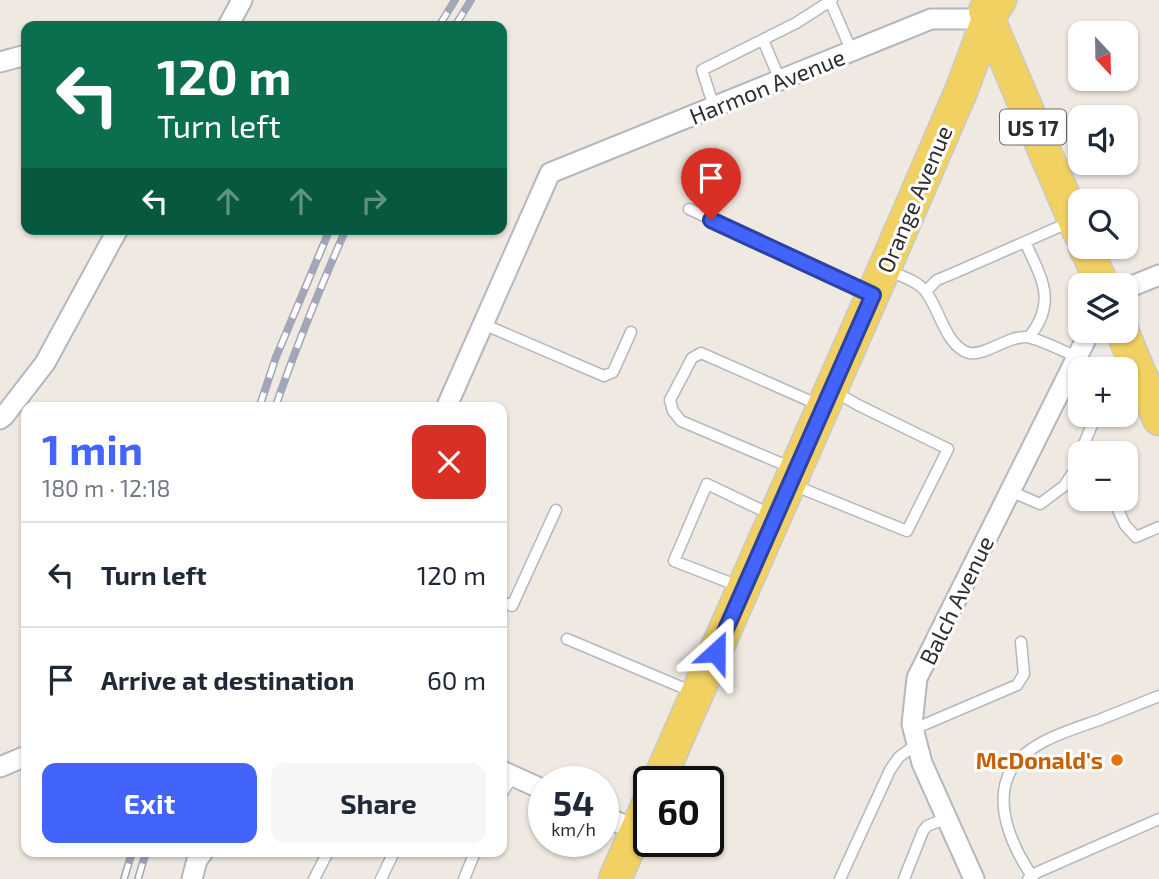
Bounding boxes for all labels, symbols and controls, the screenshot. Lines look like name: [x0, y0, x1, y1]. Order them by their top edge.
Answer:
north arrow: [1068, 21, 1138, 91]
map controls: [1068, 21, 1138, 511]
street label: Harmon Avenue: [685, 42, 849, 130]
text: 120 m: [157, 46, 291, 105]
icon: left: [42, 49, 133, 140]
button: sound: [1068, 105, 1138, 175]
text: Turn left: [157, 106, 281, 144]
road number: US 17: [1000, 110, 1066, 144]
street label: Orange Avenue: [870, 121, 958, 277]
pin: [681, 148, 741, 220]
icon: arrive: [692, 159, 730, 197]
icon: left: [136, 182, 174, 220]
icon: ahead: [209, 182, 247, 220]
icon: ahead: [282, 182, 320, 220]
icon: right: [355, 182, 393, 220]
button: search: [1068, 189, 1138, 259]
button: layers: [1068, 273, 1138, 343]
button: +: [1068, 357, 1138, 427]
text: 1 min: [42, 423, 143, 473]
button: close: [412, 425, 486, 499]
button: −: [1068, 441, 1138, 511]
text: 180 m · 12:18: [42, 474, 171, 502]
street label: Balch Avenue: [913, 531, 999, 669]
icon: left: [42, 556, 80, 594]
text: Turn left: [101, 559, 207, 590]
text: 120 m: [417, 559, 486, 590]
position arrow: [679, 615, 753, 689]
icon: arrive: [42, 661, 80, 699]
text: Arrive at destination: [101, 664, 354, 695]
text: 60 m: [427, 664, 486, 695]
place label: McDonald's: [976, 746, 1103, 774]
marker: McDonald's: [1109, 752, 1125, 768]
button: Exit: [42, 763, 257, 843]
button: Share: [271, 763, 486, 843]
speed limit sign: 60: [633, 766, 724, 857]
text: 54: [553, 781, 594, 823]
text: km/h: [551, 818, 596, 840]

